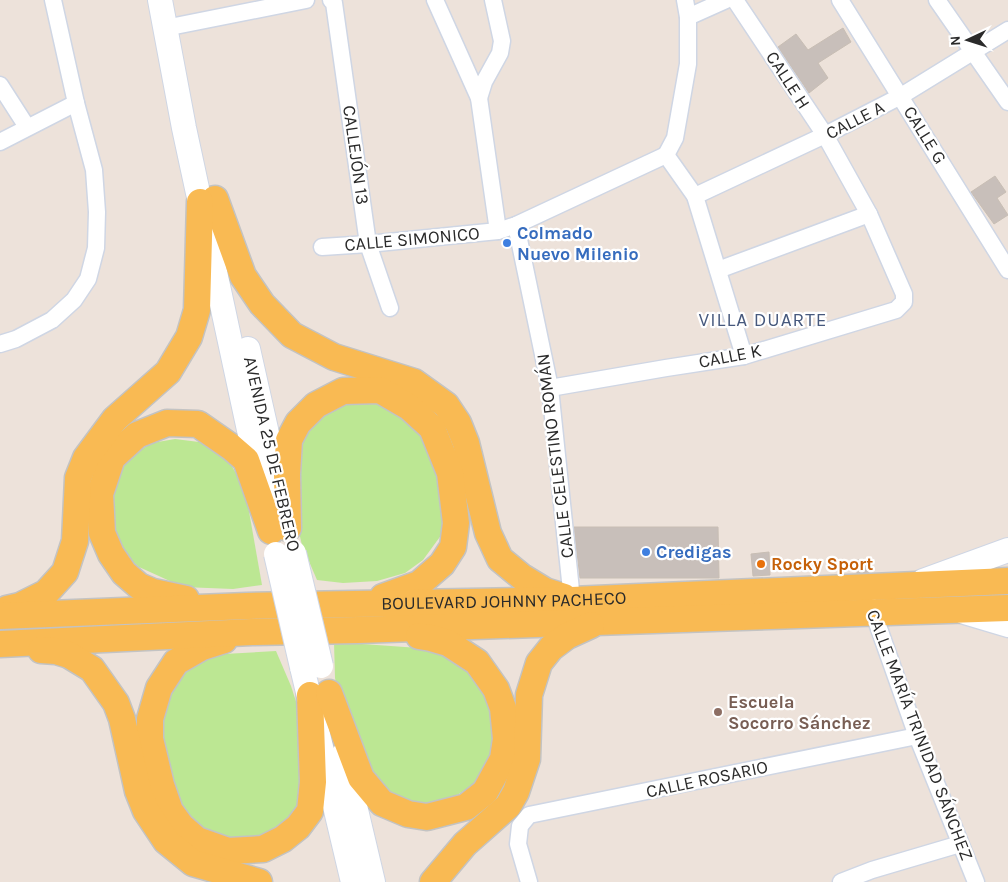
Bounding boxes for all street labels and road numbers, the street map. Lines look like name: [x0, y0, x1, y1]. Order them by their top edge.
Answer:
street label: CALLE H: [761, 47, 815, 113]
street label: CALLE A: [822, 96, 888, 144]
street label: CALLE G: [899, 102, 951, 168]
street label: CALLEJÓN 13: [338, 104, 375, 206]
street label: CALLE SIMONICO: [344, 222, 480, 256]
street label: CALLE K: [697, 339, 763, 373]
street label: CALLE CELESTINO ROMÁN: [531, 352, 578, 560]
street label: AVENIDA 25 DE FEBRERO: [239, 354, 305, 554]
street label: BOULEVARD JOHNNY PACHECO: [381, 587, 627, 615]
street label: CALLE MARÍA TRINIDAD SÁNCHEZ: [862, 606, 979, 864]
street label: CALLE ROSARIO: [644, 755, 770, 803]

